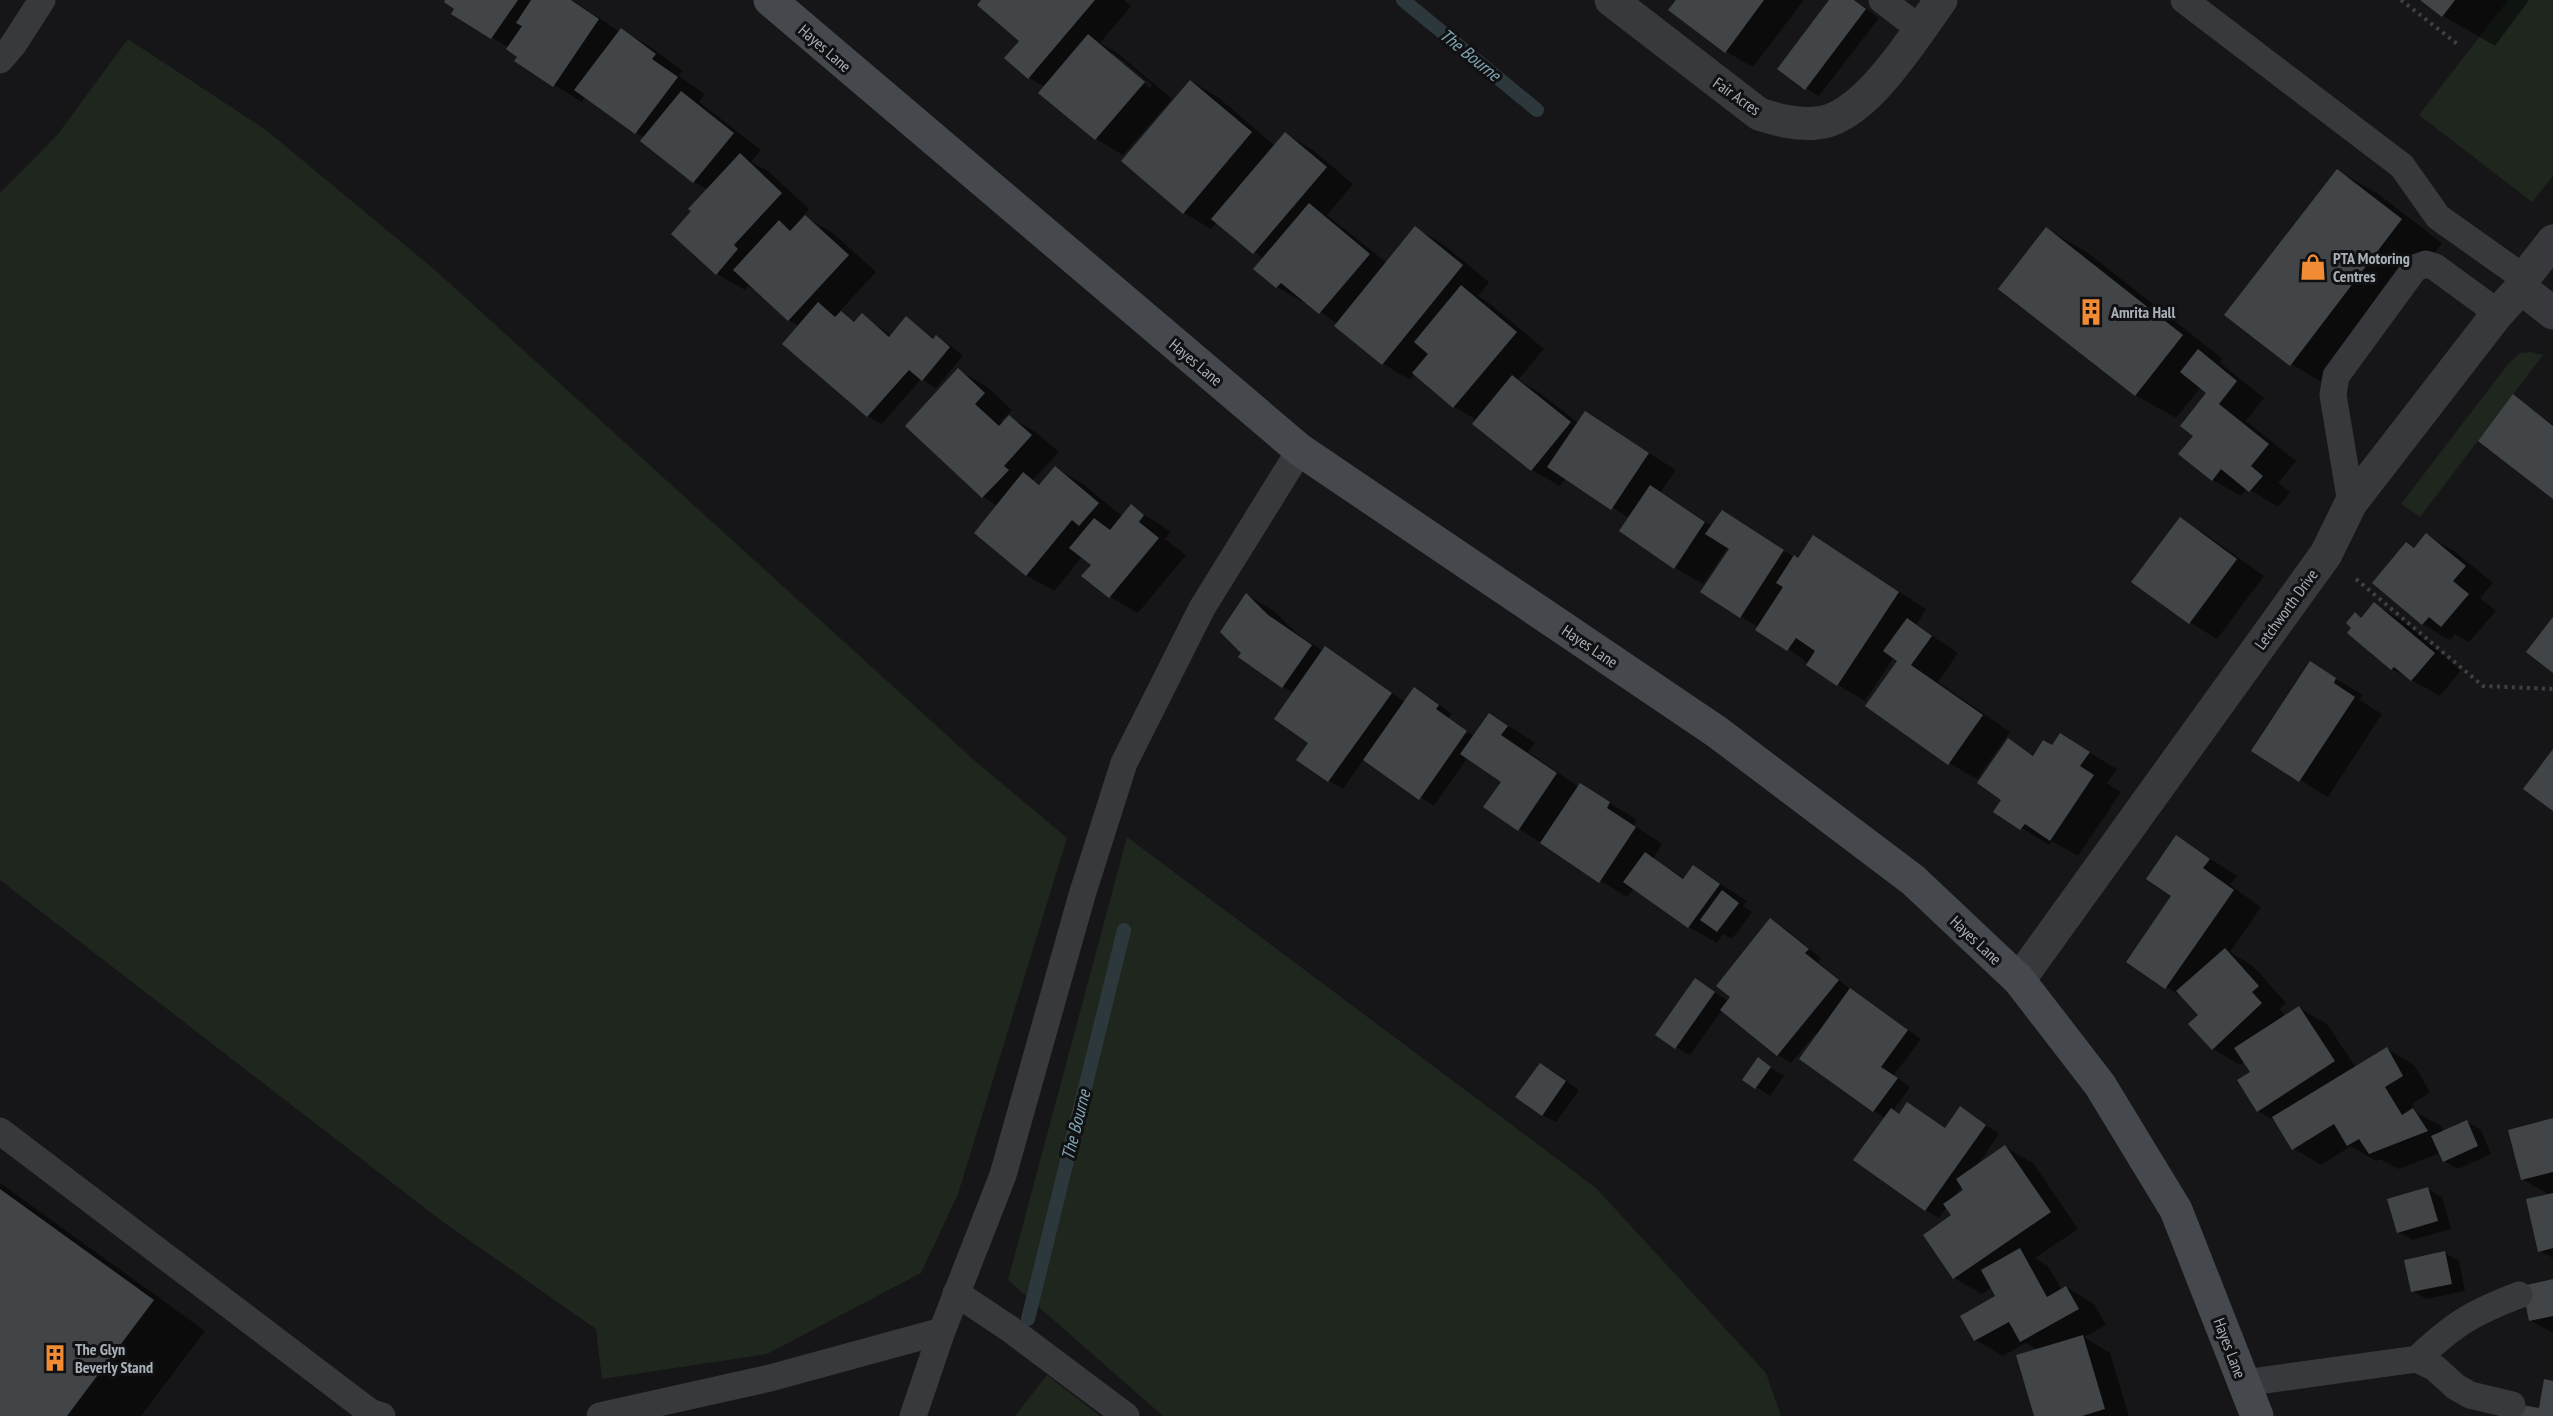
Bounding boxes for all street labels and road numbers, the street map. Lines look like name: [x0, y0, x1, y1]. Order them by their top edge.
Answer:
street label: Hayes Lane: [795, 20, 855, 76]
street label: Fair Acres: [1709, 73, 1765, 119]
street label: Hayes Lane: [1165, 334, 1227, 390]
street label: Letchworth Drive: [2250, 565, 2322, 653]
street label: Hayes Lane: [1558, 620, 1622, 672]
street label: Hayes Lane: [1946, 911, 2006, 969]
street label: Hayes Lane: [2209, 1315, 2251, 1381]

